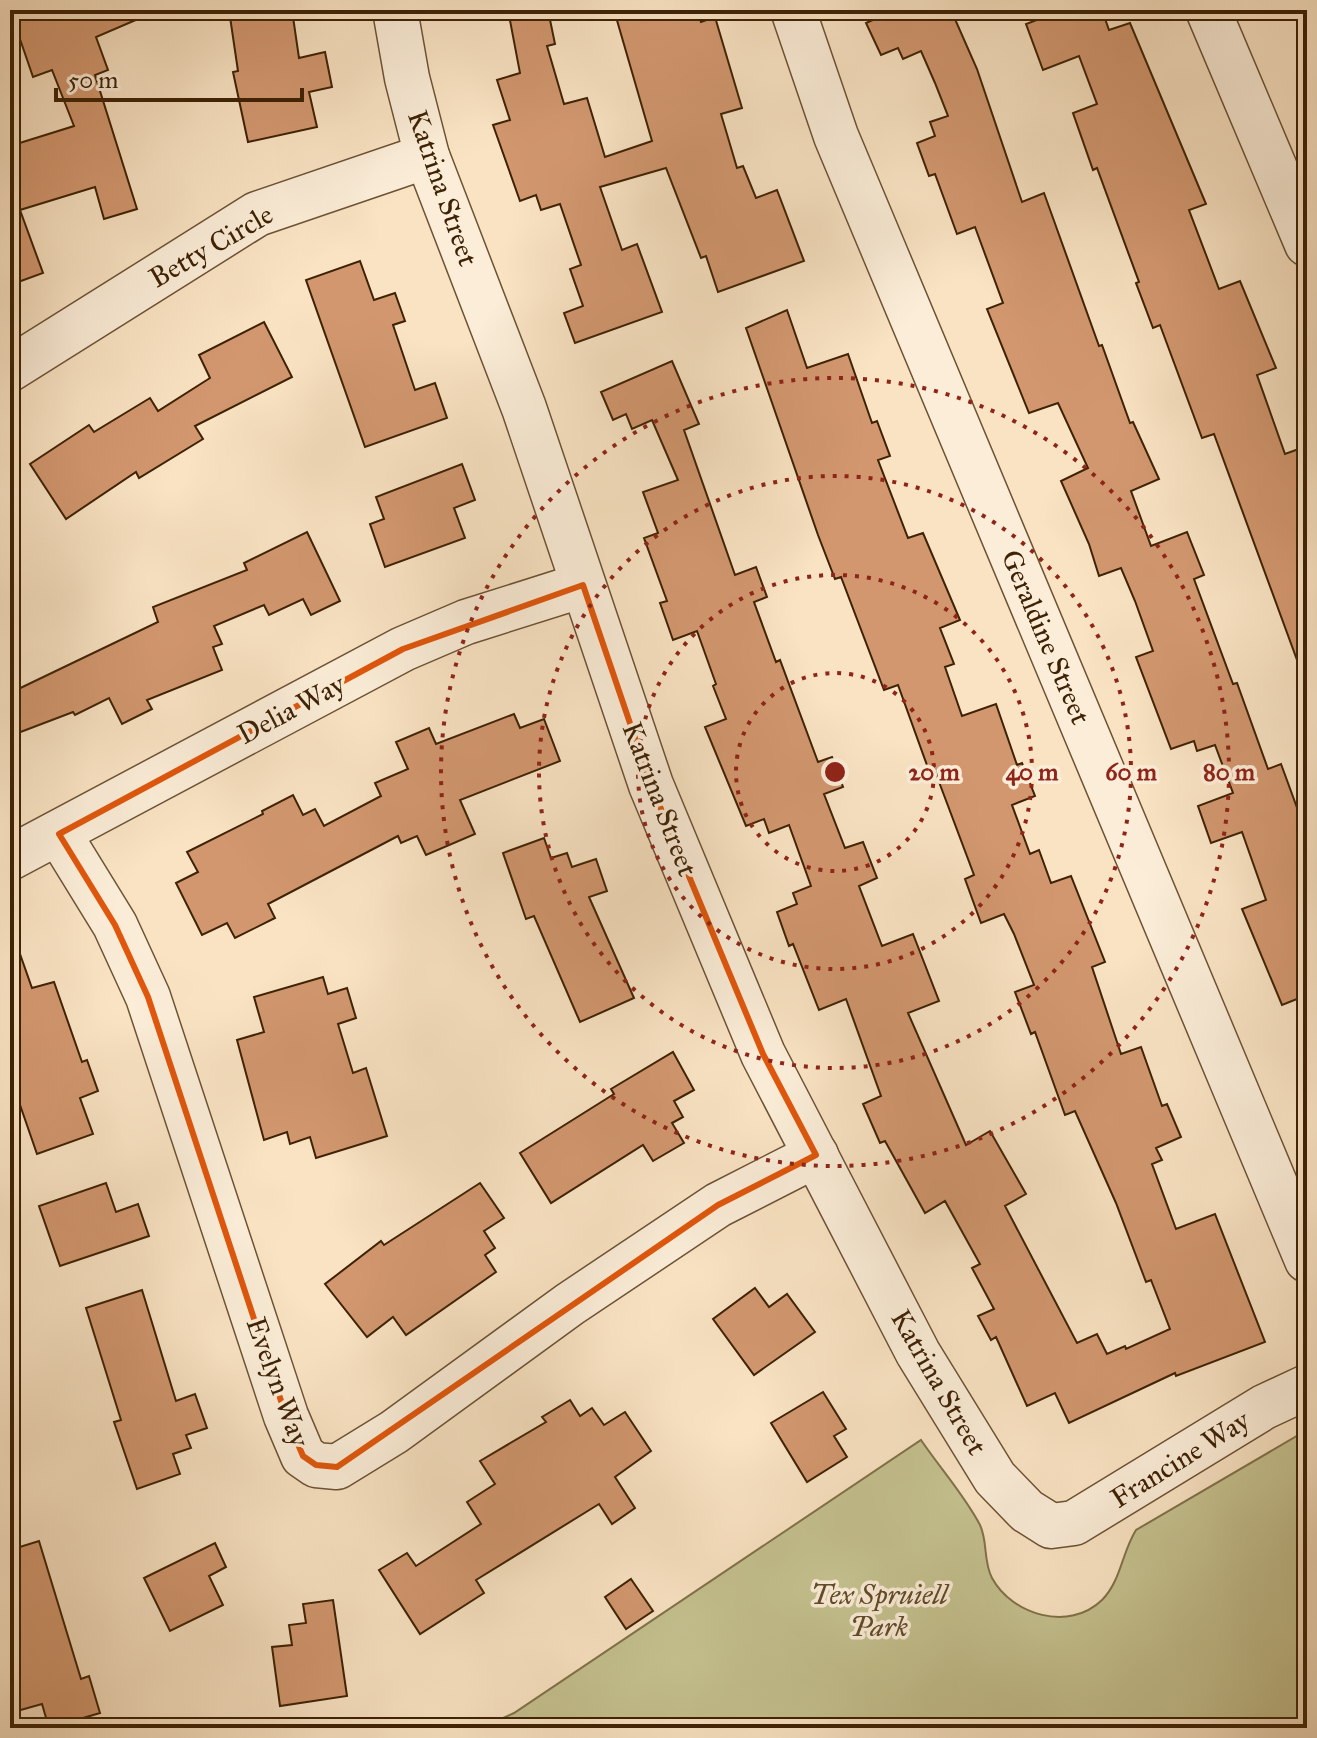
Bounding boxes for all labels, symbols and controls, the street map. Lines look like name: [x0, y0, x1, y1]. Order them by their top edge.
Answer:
scale bar: [56, 52, 302, 102]
text: 50 m: [68, 65, 118, 95]
street label: Katrina Street: [400, 106, 486, 271]
street label: Betty Circle: [143, 197, 279, 295]
street label: Geraldine Street: [994, 545, 1098, 730]
street label: Delia Way: [231, 666, 352, 752]
street label: Katrina Street: [615, 717, 705, 881]
text: 20 m: [908, 757, 960, 787]
text: 40 m: [1006, 757, 1059, 787]
text: 60 m: [1105, 757, 1158, 787]
text: 80 m: [1203, 757, 1256, 787]
centre of rings: [821, 758, 849, 786]
street label: Katrina Street: [883, 1303, 995, 1461]
street label: Evelyn Way: [238, 1312, 318, 1452]
street label: Francine Way: [1104, 1402, 1257, 1516]
park label: Tex Spruiell Park: [811, 1577, 950, 1644]

